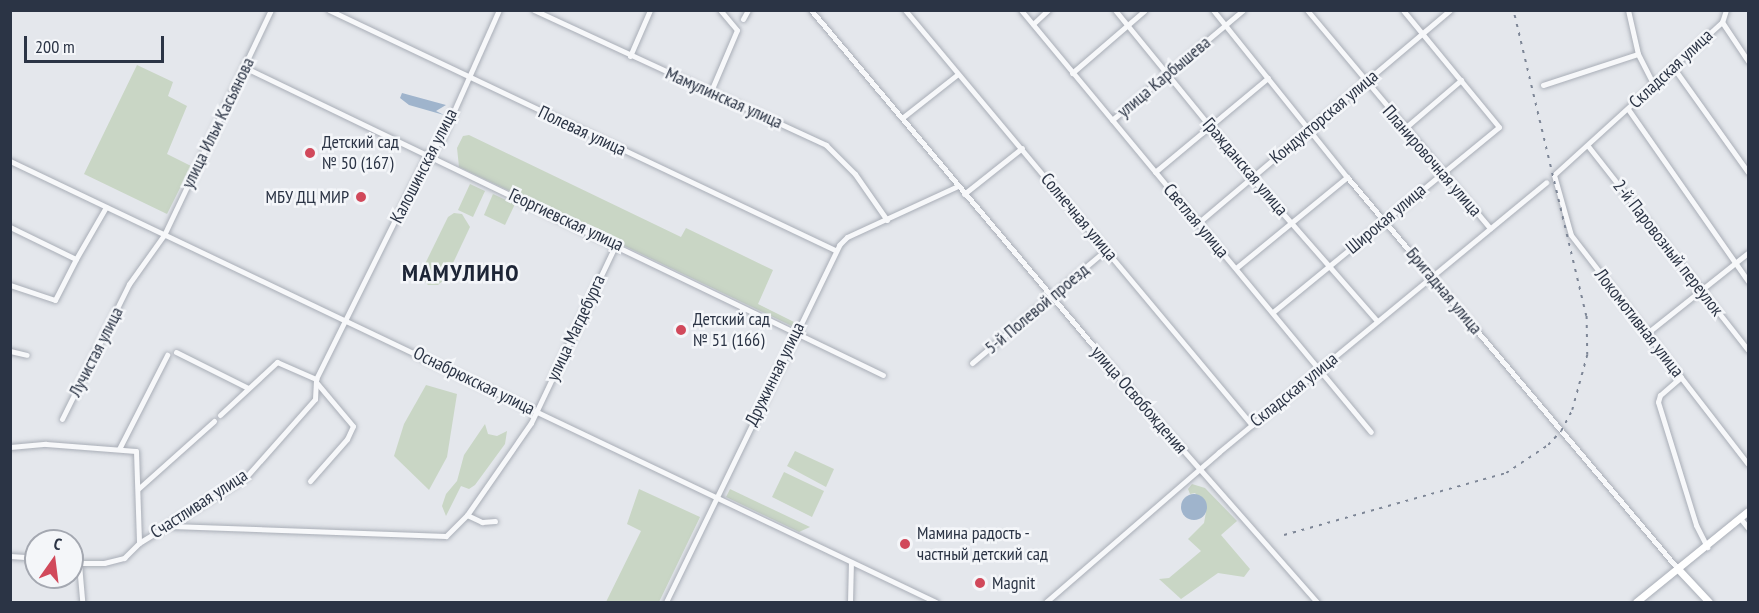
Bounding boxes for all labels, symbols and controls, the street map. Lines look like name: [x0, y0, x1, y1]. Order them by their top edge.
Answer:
scale bar: [27, 24, 166, 62]
street label: Складская улица: [1625, 25, 1717, 113]
street label: улица Карбышева: [1113, 32, 1215, 122]
text: 200 m: [35, 35, 75, 58]
street label: улица Ильи Касьянова: [177, 54, 259, 192]
street label: Мамулинская улица: [662, 63, 786, 133]
street label: Кондукторская улица: [1265, 65, 1383, 169]
street label: Полевая улица: [535, 101, 629, 161]
street label: Планировочная улица: [1378, 101, 1486, 221]
street label: Калошинская улица: [386, 105, 462, 227]
street label: Гражданская улица: [1198, 114, 1292, 220]
place label: Детский сад № 50 (167): [322, 132, 399, 174]
marker: Детский сад № 50 (167): [303, 146, 317, 160]
street label: Солнечная улица: [1036, 169, 1122, 265]
street label: 2-й Паровозный переулок: [1608, 176, 1728, 320]
street label: Светлая улица: [1159, 179, 1233, 263]
street label: Широкая улица: [1342, 179, 1430, 259]
street label: Георгиевская улица: [505, 184, 627, 256]
place label: МБУ ДЦ МИР: [265, 186, 349, 208]
marker: МБУ ДЦ МИР: [354, 190, 368, 204]
street label: Бригадная улица: [1401, 243, 1487, 339]
district label: МАМУЛИНО: [402, 259, 520, 287]
street label: 5-й Полевой проезд: [981, 259, 1093, 359]
street label: Локомотивная улица: [1590, 264, 1688, 382]
street label: улица Магдебурга: [542, 272, 610, 384]
street label: Лучистая улица: [64, 304, 128, 400]
place label: Детский сад № 51 (166): [693, 309, 770, 352]
street label: Дружинная улица: [741, 319, 809, 429]
marker: Детский сад № 51 (166): [674, 323, 688, 337]
street label: Оснабрюкская улица: [410, 342, 538, 420]
street label: улица Освобождения: [1086, 342, 1192, 458]
street label: Складская улица: [1246, 348, 1342, 432]
street label: Счастливая улица: [146, 465, 252, 543]
place label: Мамина радость - частный детский сад: [917, 523, 1048, 566]
north arrow: [24, 529, 84, 589]
text: С: [52, 533, 64, 554]
marker: Мамина радость - частный детский сад: [898, 537, 912, 551]
place label: Magnit: [992, 572, 1035, 594]
marker: Magnit: [973, 576, 987, 590]

